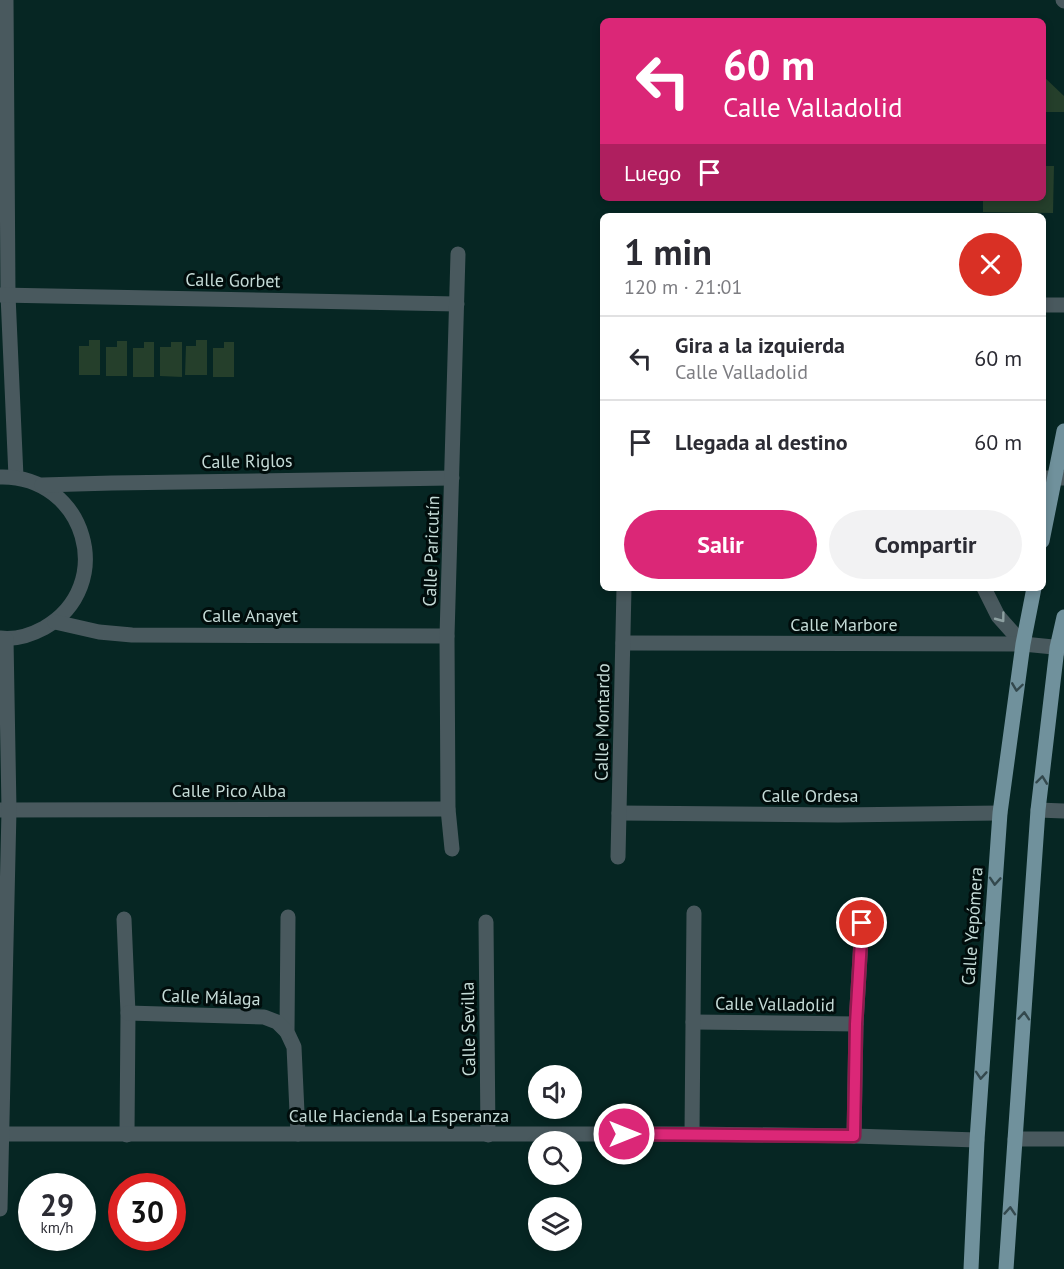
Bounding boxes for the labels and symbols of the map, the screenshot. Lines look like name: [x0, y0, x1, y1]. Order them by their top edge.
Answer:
street label: Calle Gorbet: [185, 268, 281, 292]
street label: Calle Riglos: [201, 449, 293, 473]
street label: Calle Paricutín: [418, 495, 444, 607]
street label: Calle Anayet: [202, 604, 298, 627]
one-way arrow: [994, 611, 1005, 622]
street label: Calle Marbore: [790, 613, 898, 636]
street label: Calle Montardo: [589, 663, 615, 781]
one-way arrow: [1012, 683, 1024, 692]
one-way arrow: [1035, 775, 1048, 784]
street label: Calle Pico Alba: [172, 779, 286, 802]
street label: Calle Ordesa: [761, 784, 859, 807]
street label: Calle Yepómera: [956, 866, 988, 986]
one-way arrow: [989, 876, 1002, 885]
pin: [836, 897, 887, 948]
street label: Calle Sevilla: [456, 982, 480, 1076]
street label: Calle Málaga: [161, 984, 261, 1010]
street label: Calle Valladolid: [715, 991, 835, 1017]
one-way arrow: [1017, 1012, 1030, 1021]
one-way arrow: [975, 1071, 988, 1080]
position arrow: [592, 1102, 656, 1166]
street label: Calle Hacienda La Esperanza: [289, 1104, 509, 1127]
speed limit sign: 30: [108, 1173, 186, 1251]
one-way arrow: [1003, 1206, 1016, 1215]

